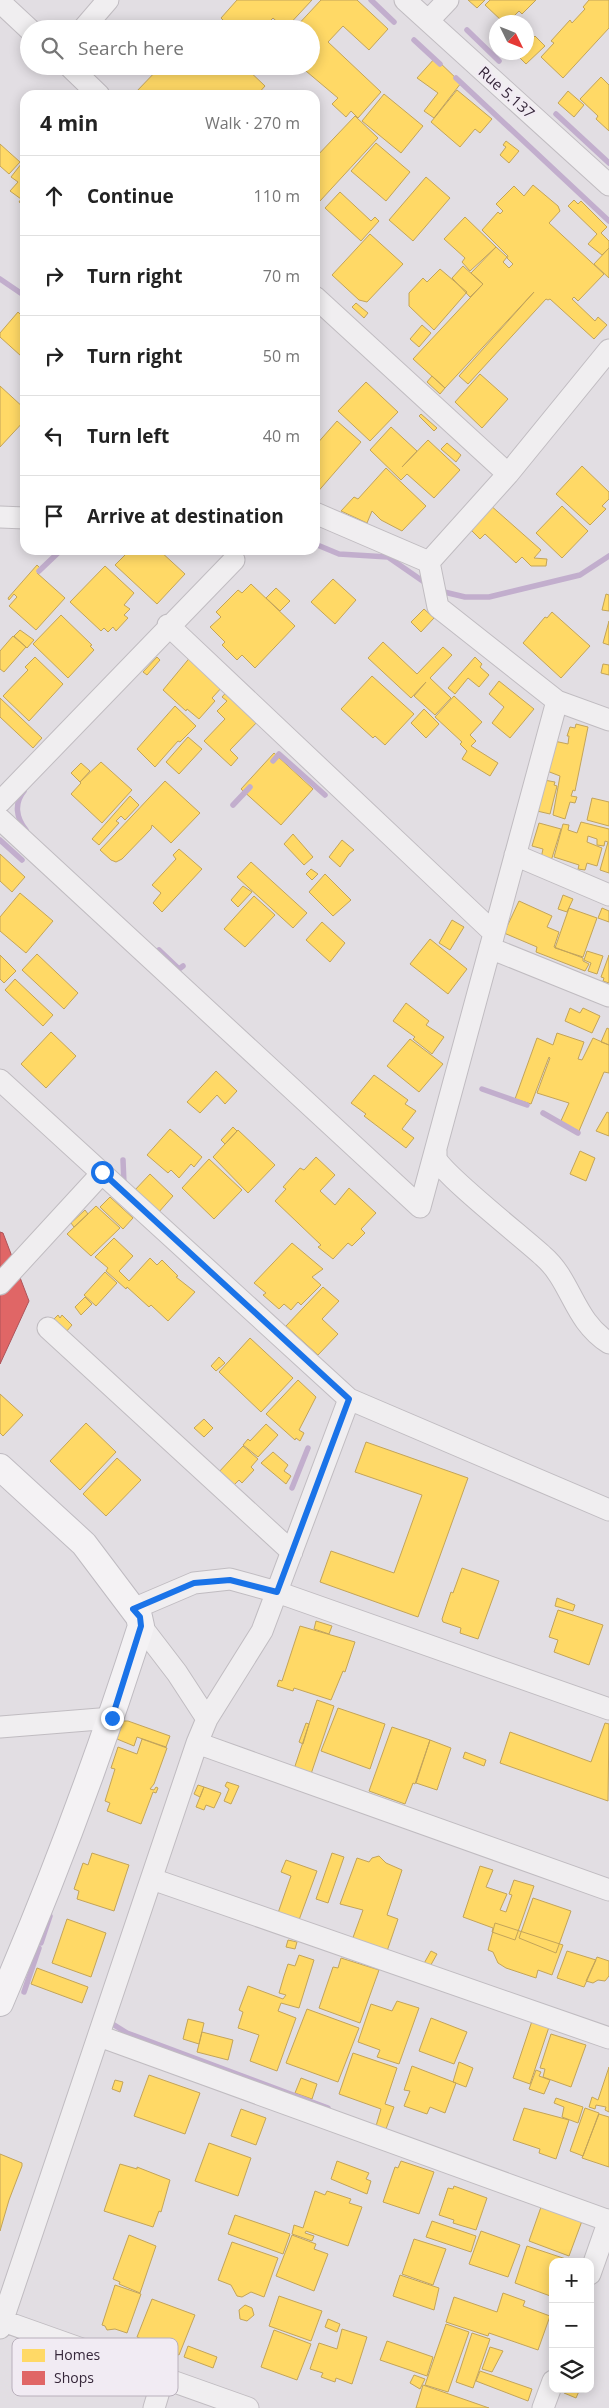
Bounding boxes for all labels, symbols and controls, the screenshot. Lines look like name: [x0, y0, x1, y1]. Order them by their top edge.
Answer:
north arrow: [489, 15, 534, 60]
search box: [20, 20, 320, 75]
icon: search: [38, 34, 66, 62]
text: Search here: [78, 35, 184, 61]
street label: Rue 5.137: [475, 61, 539, 123]
text: 4 min: [40, 109, 98, 137]
text: Walk · 270 m: [205, 112, 300, 134]
icon: ahead: [40, 182, 68, 210]
text: Continue: [87, 183, 174, 209]
text: 110 m: [254, 185, 300, 207]
icon: right: [40, 262, 68, 290]
text: Turn right: [87, 263, 182, 289]
text: 70 m: [263, 265, 300, 287]
icon: right: [40, 342, 68, 370]
text: Turn right: [87, 343, 182, 369]
text: 50 m: [263, 345, 300, 367]
icon: left: [40, 422, 68, 450]
text: Turn left: [87, 423, 169, 449]
text: 40 m: [263, 425, 300, 447]
icon: arrive: [40, 502, 68, 530]
text: Arrive at destination: [87, 503, 284, 529]
route start: [91, 1161, 114, 1184]
route end: [101, 1707, 124, 1730]
map controls: [549, 2258, 594, 2393]
button: +: [549, 2258, 594, 2303]
button: −: [549, 2303, 594, 2348]
legend: [12, 2338, 178, 2396]
text: Homes: [54, 2345, 101, 2364]
button: layers: [549, 2348, 594, 2393]
text: Shops: [54, 2368, 94, 2387]

